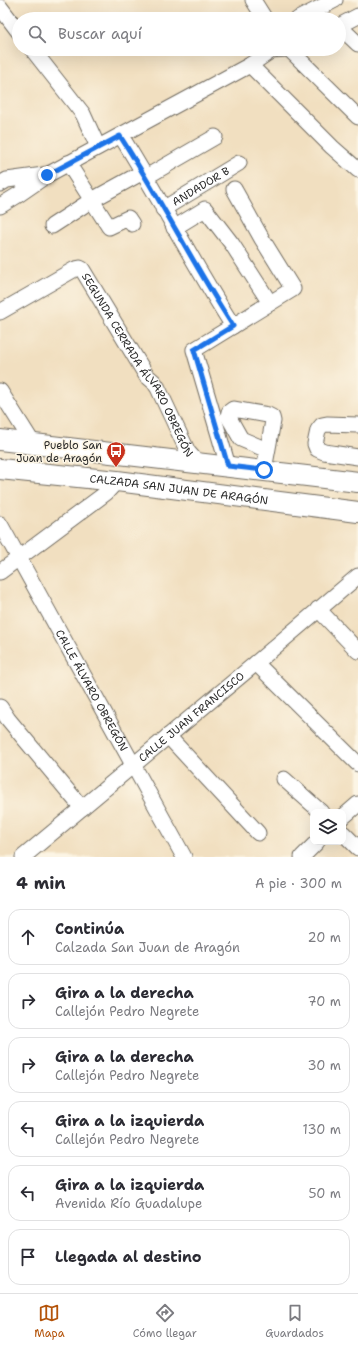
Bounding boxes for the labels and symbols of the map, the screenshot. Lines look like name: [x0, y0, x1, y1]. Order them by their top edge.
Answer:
street label: ANDADOR B: [169, 163, 233, 209]
route end: [38, 166, 56, 184]
street label: SEGUNDA CERRADA ÁLVARO OBREGÓN: [78, 270, 197, 460]
place label: Pueblo San Juan de Aragón: [16, 438, 102, 466]
bus stop icon: Pueblo San Juan de Aragón: [105, 440, 127, 468]
route start: [255, 461, 273, 479]
street label: CALZADA SAN JUAN DE ARAGÓN: [89, 471, 269, 508]
street label: CALLE ÁLVARO OBREGÓN: [52, 627, 132, 754]
street label: CALLE JUAN FRANCISCO: [135, 668, 247, 765]

